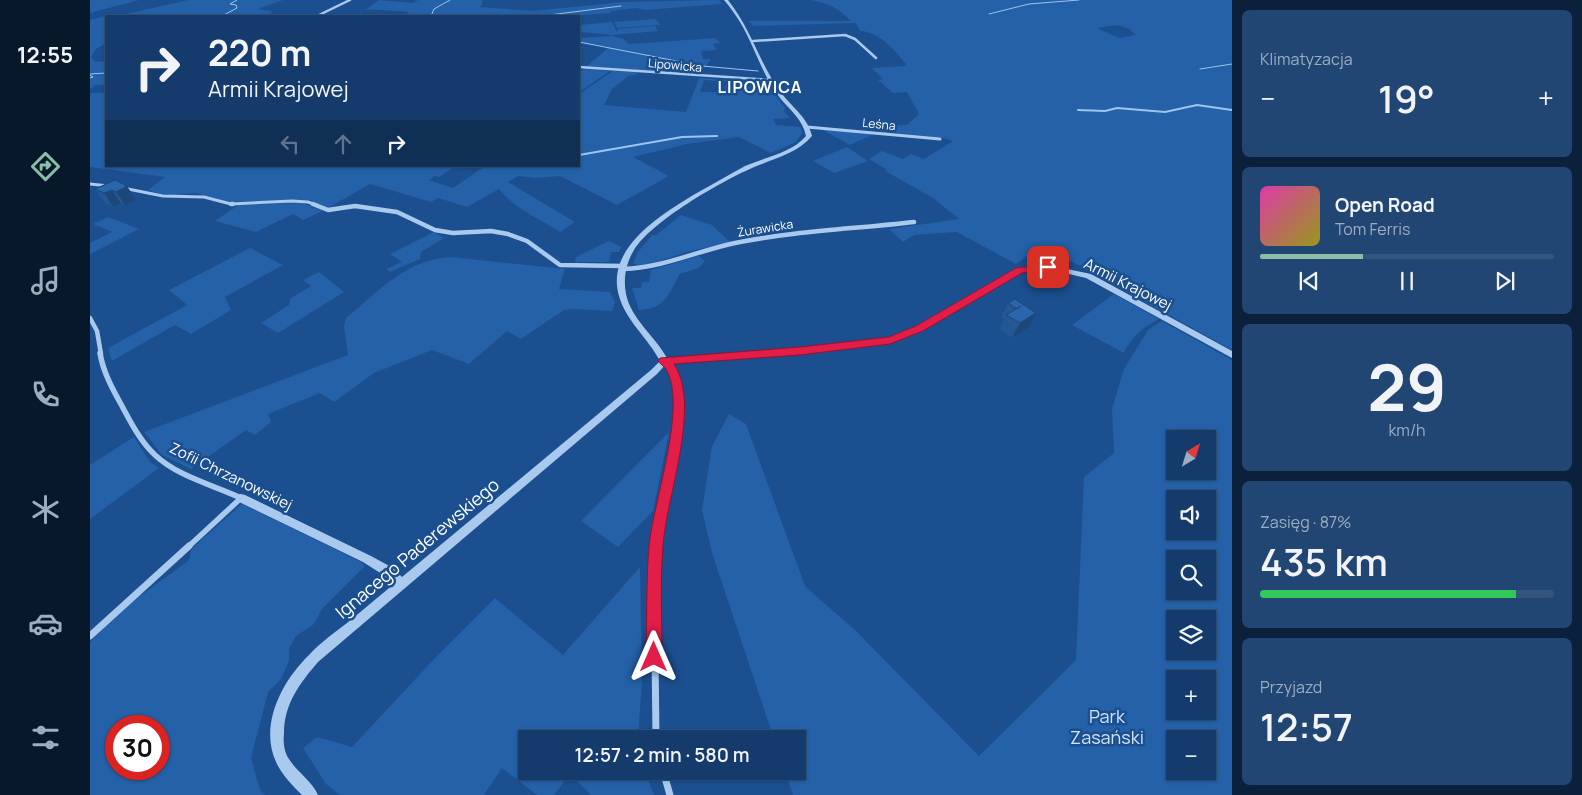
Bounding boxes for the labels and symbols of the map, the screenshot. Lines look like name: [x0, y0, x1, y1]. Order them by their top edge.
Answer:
street label: Lipowicka: [647, 54, 703, 76]
district label: LIPOWICA: [717, 76, 803, 98]
street label: Leśna: [862, 114, 896, 134]
street label: Żurawicka: [736, 215, 794, 241]
pin: [1027, 246, 1069, 288]
street label: Armii Krajowej: [1080, 253, 1176, 315]
north arrow: [1166, 430, 1216, 480]
street label: Zofii Chrzanowskiej: [166, 437, 296, 515]
street label: Ignacego Paderewskiego: [330, 472, 504, 624]
position arrow: [627, 630, 679, 682]
park label: Park Zasański: [1070, 704, 1144, 749]
speed limit sign: 30: [105, 715, 170, 780]

